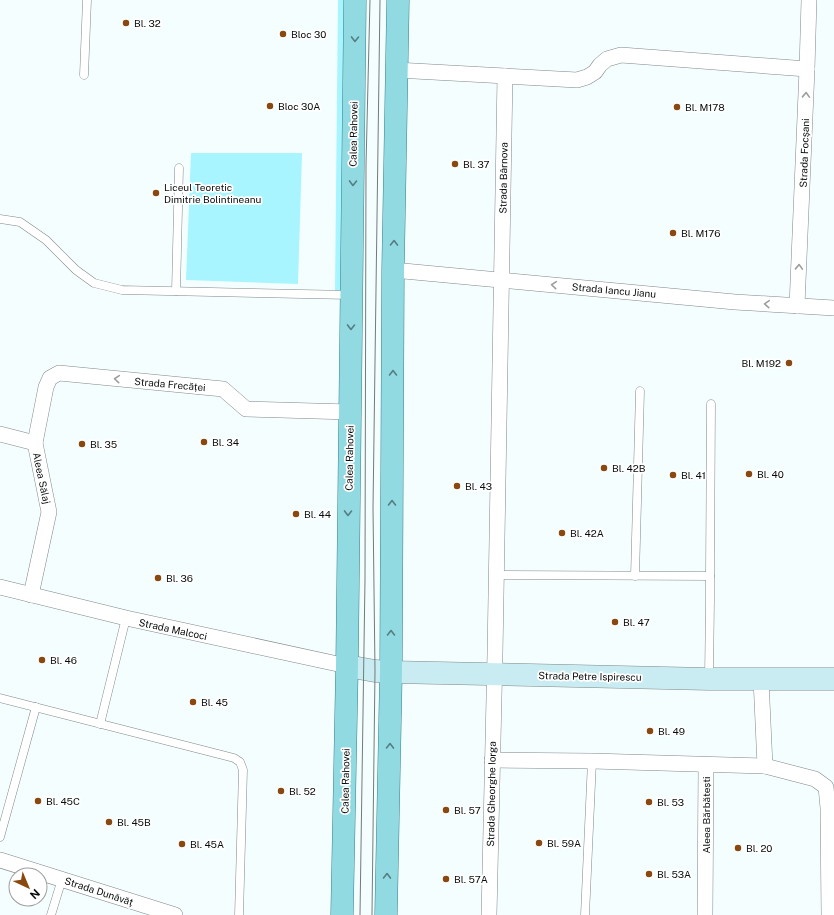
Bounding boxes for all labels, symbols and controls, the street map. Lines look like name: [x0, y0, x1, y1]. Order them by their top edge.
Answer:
place label: Bl. 32: [134, 17, 161, 29]
marker: Bl. 32: [121, 18, 131, 28]
place label: Bloc 30: [291, 28, 326, 40]
marker: Bloc 30: [278, 29, 288, 39]
one-way arrow: [351, 36, 359, 42]
one-way arrow: [802, 92, 810, 98]
place label: Bloc 30A: [278, 100, 320, 112]
marker: Bloc 30A: [265, 101, 275, 111]
street label: Calea Rahovei: [346, 101, 360, 167]
place label: Bl. M178: [685, 101, 725, 113]
marker: Bl. M178: [672, 102, 682, 112]
street label: Strada Focșani: [797, 118, 811, 188]
street label: Strada Bârnova: [496, 142, 510, 214]
place label: Bl. 37: [463, 158, 490, 170]
marker: Bl. 37: [450, 159, 460, 169]
one-way arrow: [349, 180, 357, 186]
place label: Liceul Teoretic Dimitrie Bolintineanu: [164, 181, 261, 205]
marker: Liceul Teoretic Dimitrie Bolintineanu: [151, 188, 161, 198]
place label: Bl. M176: [681, 227, 720, 239]
marker: Bl. M176: [668, 228, 678, 238]
one-way arrow: [390, 240, 398, 246]
one-way arrow: [795, 264, 803, 270]
one-way arrow: [551, 280, 557, 289]
street label: Strada Iancu Jianu: [571, 280, 657, 300]
one-way arrow: [764, 300, 770, 308]
one-way arrow: [347, 324, 355, 330]
place label: Bl. M192: [741, 357, 781, 369]
marker: Bl. M192: [784, 358, 794, 368]
one-way arrow: [389, 370, 397, 376]
one-way arrow: [114, 374, 120, 383]
street label: Strada Frecăței: [134, 375, 206, 393]
street label: Calea Rahovei: [342, 425, 356, 491]
place label: Bl. 34: [212, 436, 239, 448]
marker: Bl. 34: [199, 437, 209, 447]
place label: Bl. 35: [90, 438, 117, 450]
marker: Bl. 35: [77, 439, 87, 449]
street label: Aleea Sălaj: [31, 451, 53, 505]
place label: Bl. 42B: [612, 462, 646, 474]
marker: Bl. 42B: [599, 463, 609, 473]
place label: Bl. 40: [757, 468, 784, 480]
place label: Bl. 41: [681, 469, 706, 481]
marker: Bl. 40: [744, 469, 754, 479]
marker: Bl. 41: [668, 470, 678, 480]
place label: Bl. 43: [465, 480, 492, 492]
marker: Bl. 43: [452, 481, 462, 491]
one-way arrow: [388, 500, 396, 506]
place label: Bl. 44: [304, 508, 331, 520]
marker: Bl. 44: [291, 509, 301, 519]
one-way arrow: [344, 510, 352, 516]
place label: Bl. 42A: [570, 527, 604, 539]
marker: Bl. 42A: [557, 528, 567, 538]
place label: Bl. 36: [166, 572, 193, 584]
marker: Bl. 36: [153, 573, 163, 583]
street label: Strada Malcoci: [138, 616, 208, 642]
place label: Bl. 47: [623, 616, 650, 628]
marker: Bl. 47: [610, 617, 620, 627]
one-way arrow: [387, 630, 395, 636]
place label: Bl. 46: [50, 654, 77, 666]
marker: Bl. 46: [37, 655, 47, 665]
street label: Strada Petre Ispirescu: [538, 669, 642, 683]
place label: Bl. 45: [201, 696, 228, 708]
marker: Bl. 45: [188, 697, 198, 707]
place label: Bl. 49: [658, 725, 685, 737]
marker: Bl. 49: [645, 726, 655, 736]
street label: Strada Gheorghe Iorga: [484, 741, 498, 847]
one-way arrow: [385, 743, 394, 749]
street label: Calea Rahovei: [338, 748, 352, 814]
street label: Aleea Bărbătești: [700, 776, 712, 854]
place label: Bl. 52: [289, 785, 316, 797]
marker: Bl. 52: [276, 786, 286, 796]
place label: Bl. 45C: [46, 795, 80, 807]
marker: Bl. 45C: [33, 796, 43, 806]
place label: Bl. 53: [657, 796, 684, 808]
marker: Bl. 53: [644, 797, 654, 807]
place label: Bl. 57: [454, 804, 481, 816]
marker: Bl. 57: [441, 805, 451, 815]
place label: Bl. 45B: [117, 816, 151, 828]
marker: Bl. 45B: [104, 817, 114, 827]
place label: Bl. 59A: [547, 837, 581, 849]
place label: Bl. 45A: [190, 838, 224, 850]
marker: Bl. 59A: [534, 838, 544, 848]
marker: Bl. 45A: [177, 839, 187, 849]
place label: Bl. 20: [746, 842, 772, 854]
marker: Bl. 20: [733, 843, 743, 853]
north arrow: [8, 867, 48, 907]
place label: Bl. 53A: [657, 868, 691, 880]
marker: Bl. 53A: [644, 869, 654, 879]
one-way arrow: [383, 873, 391, 879]
place label: Bl. 57A: [454, 873, 488, 885]
street label: Strada Dunăvăț: [63, 874, 135, 908]
marker: Bl. 57A: [441, 874, 451, 884]
text: N: [28, 887, 42, 901]

